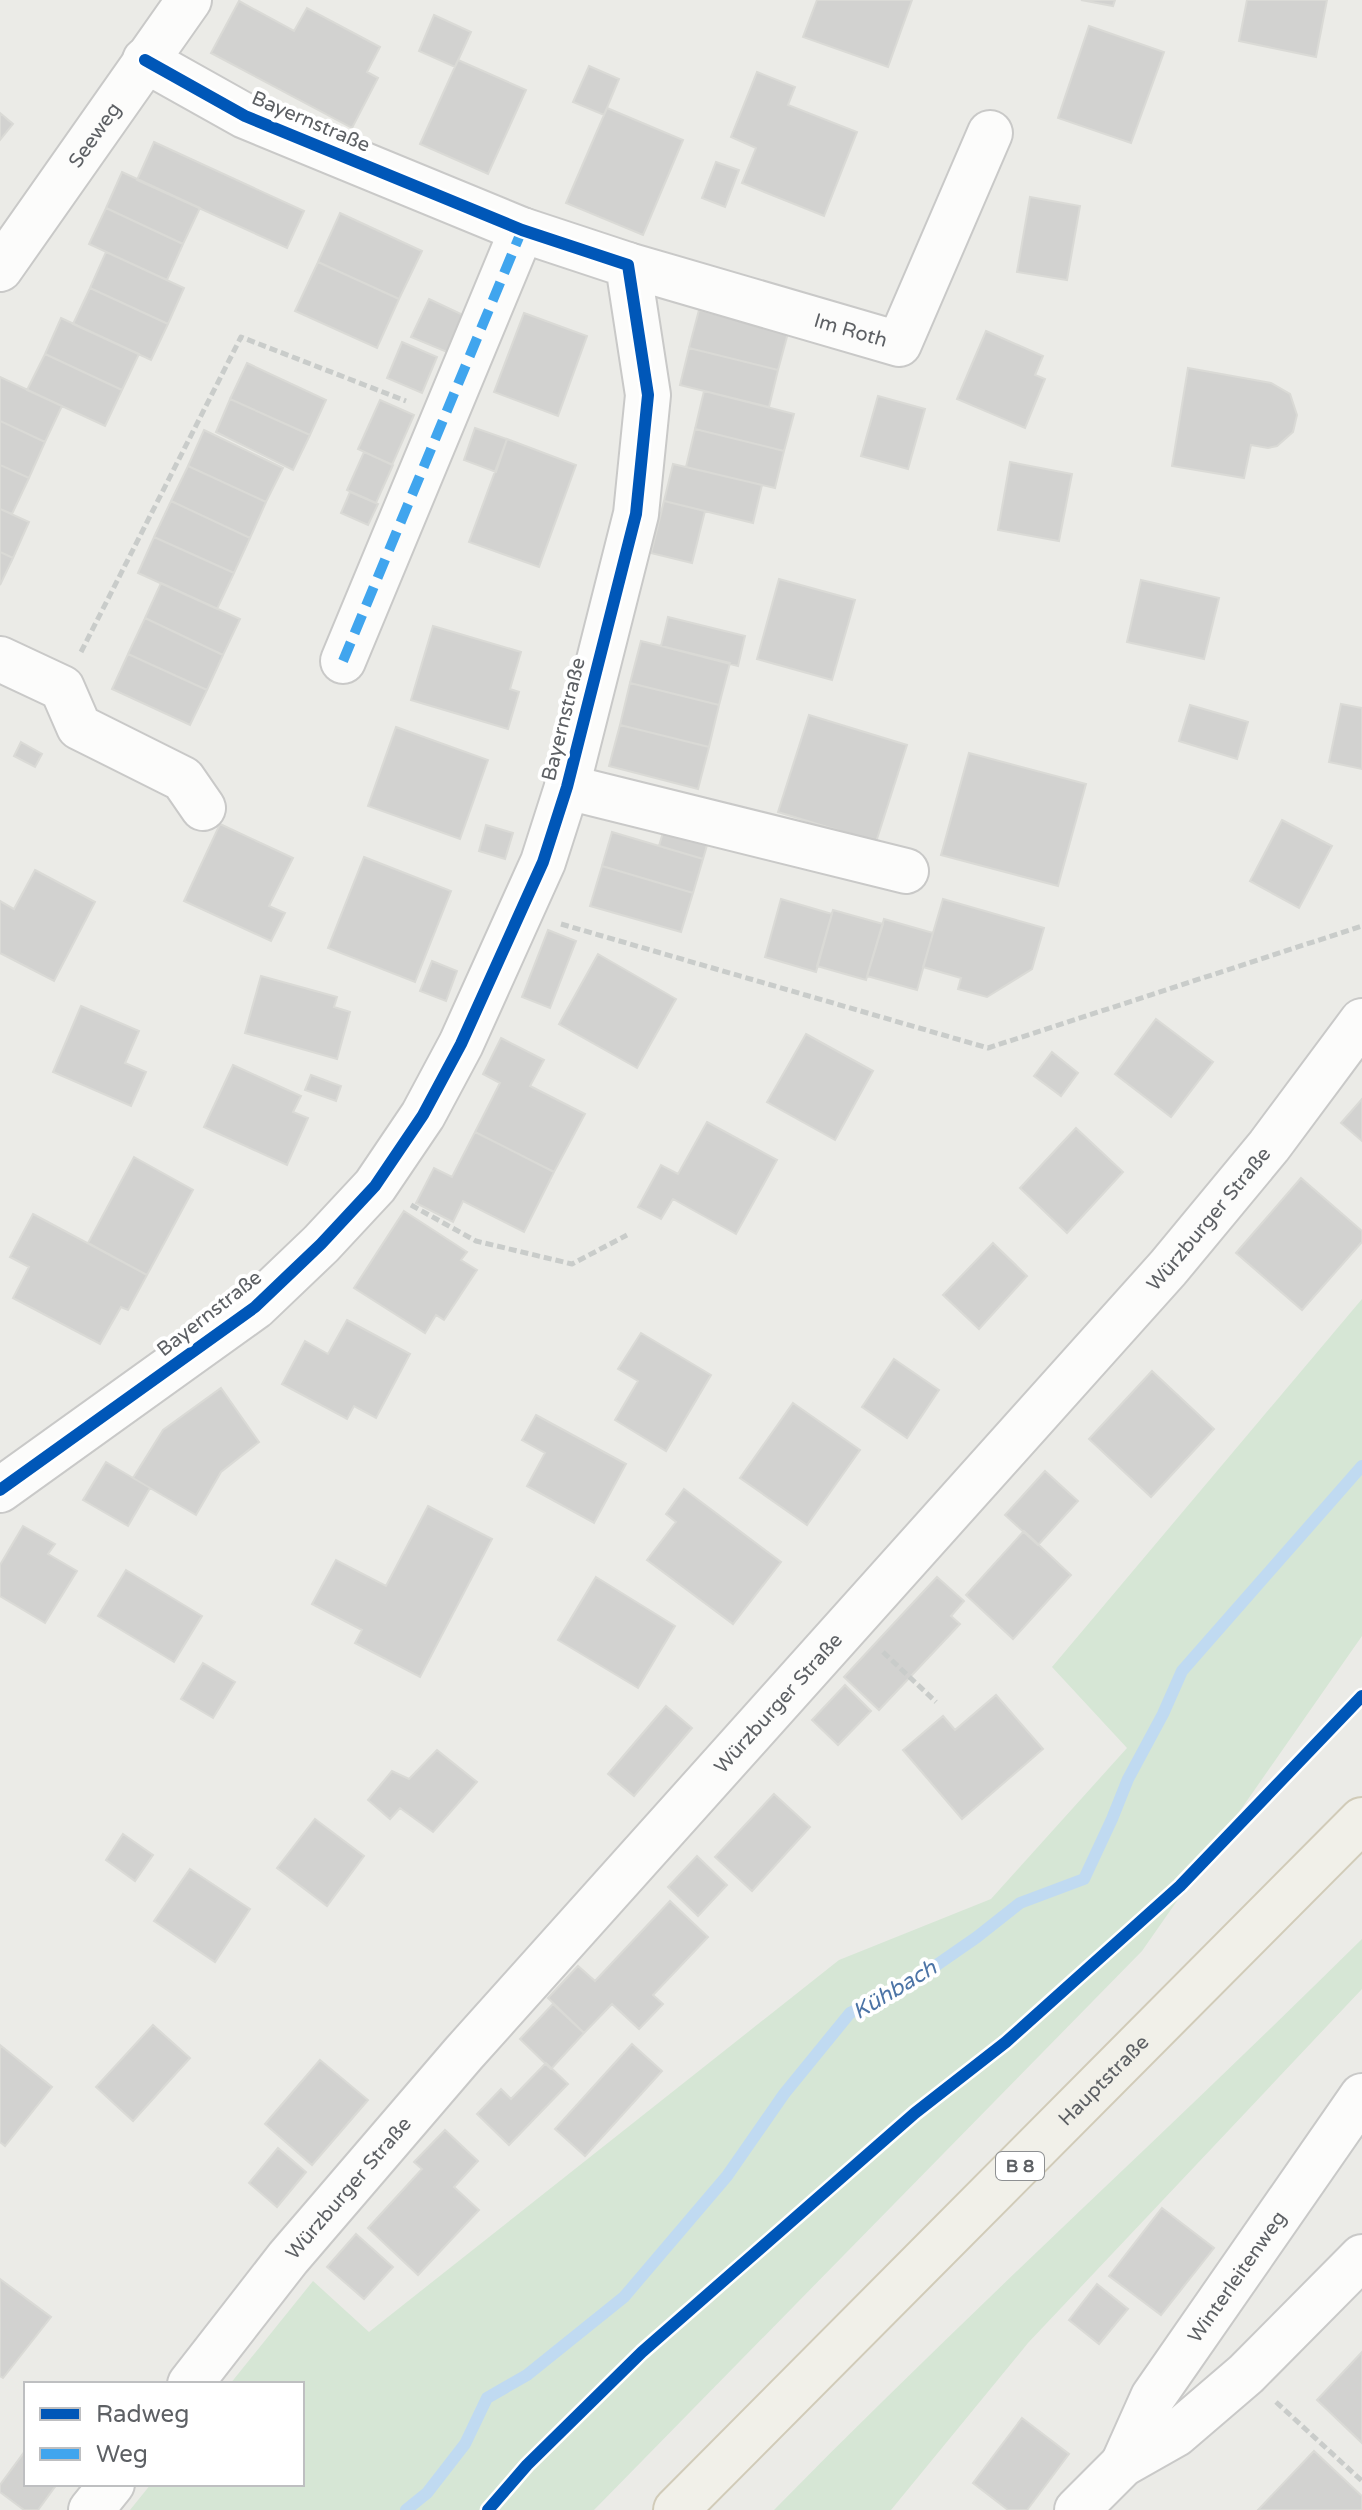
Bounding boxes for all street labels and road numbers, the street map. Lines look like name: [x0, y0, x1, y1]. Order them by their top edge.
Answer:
street label: Bayernstraße: [248, 86, 373, 158]
street label: Seeweg: [64, 98, 126, 173]
street label: Im Roth: [811, 309, 890, 353]
street label: Bayernstraße: [537, 655, 591, 783]
street label: Würzburger Straße: [1142, 1142, 1276, 1296]
street label: Bayernstraße: [152, 1265, 267, 1362]
street label: Würzburger Straße: [710, 1629, 848, 1779]
street label: Hauptstraße: [1054, 2031, 1154, 2131]
street label: Würzburger Straße: [281, 2112, 417, 2265]
road number: B 8: [996, 2152, 1044, 2180]
street label: Winterleitenweg: [1183, 2207, 1292, 2348]

